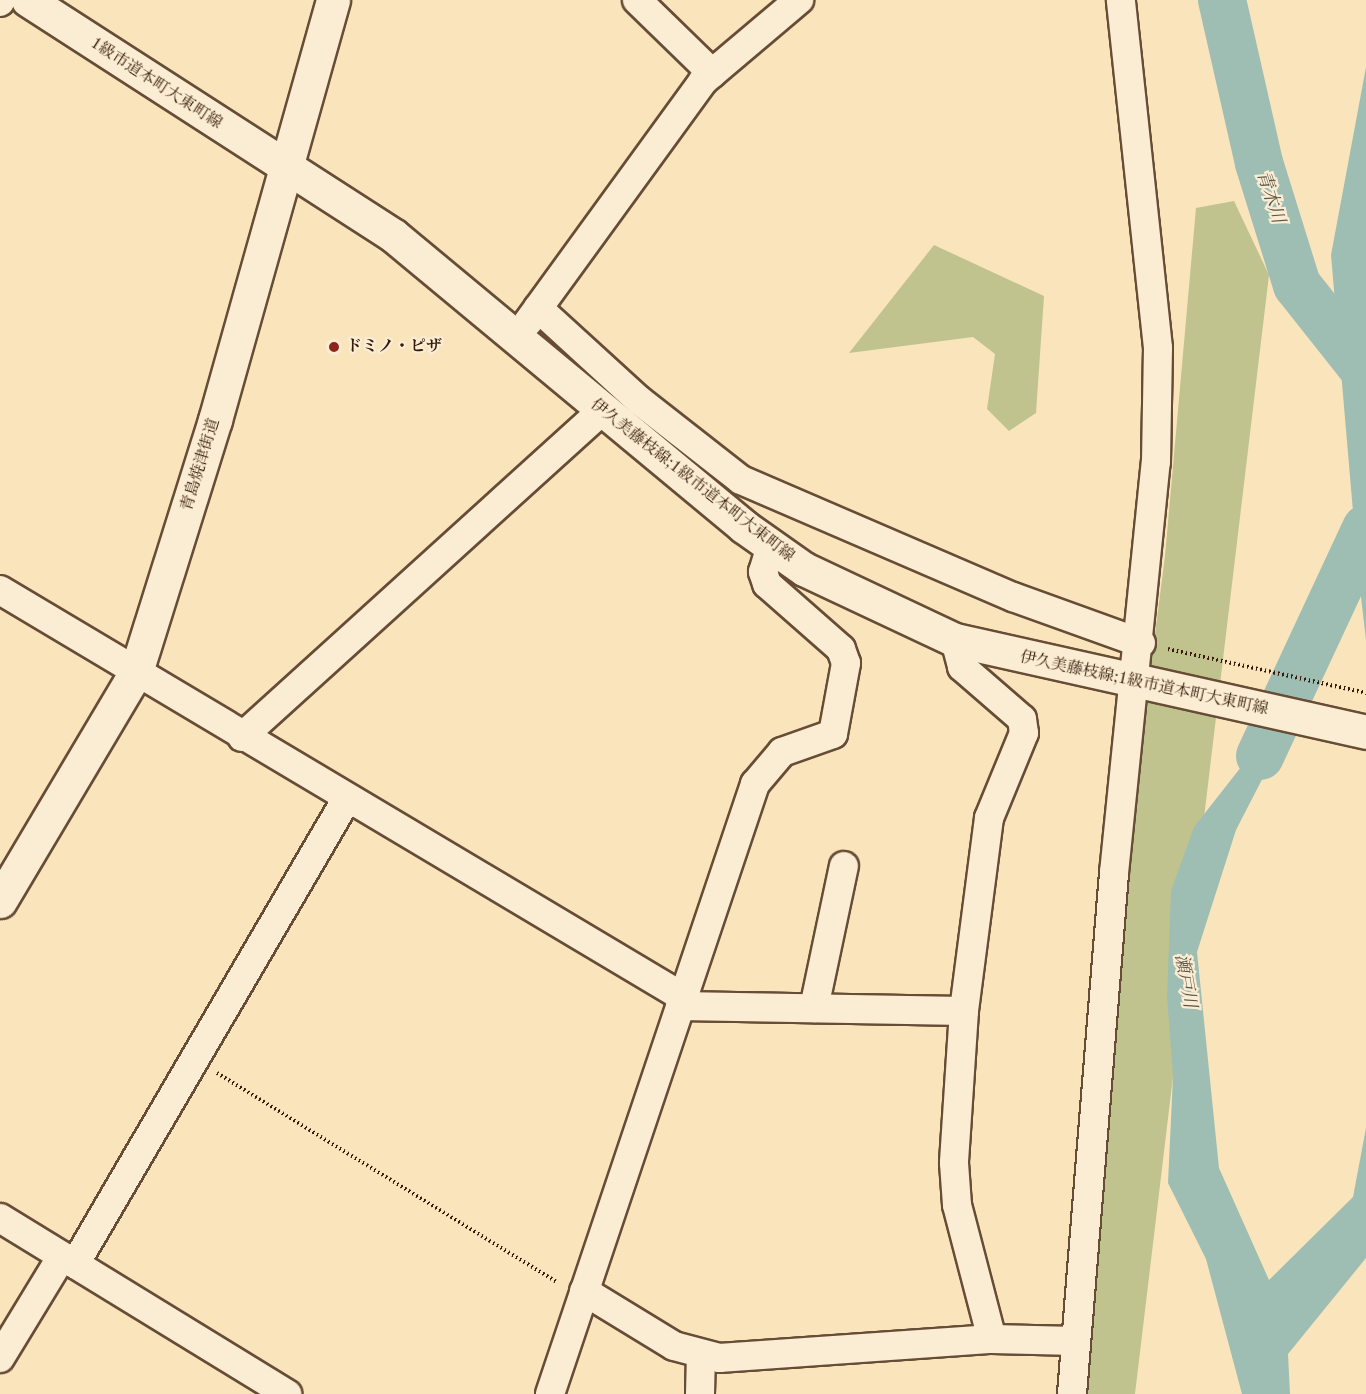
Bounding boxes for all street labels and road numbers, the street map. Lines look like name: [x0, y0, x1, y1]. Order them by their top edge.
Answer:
street label: 1級市道本町大東町線: [86, 34, 226, 134]
street label: 伊久美藤枝線;1級市道本町大東町線: [586, 395, 798, 567]
street label: 青島焼津街道: [178, 416, 224, 514]
street label: 伊久美藤枝線;1級市道本町大東町線: [1018, 648, 1270, 720]

